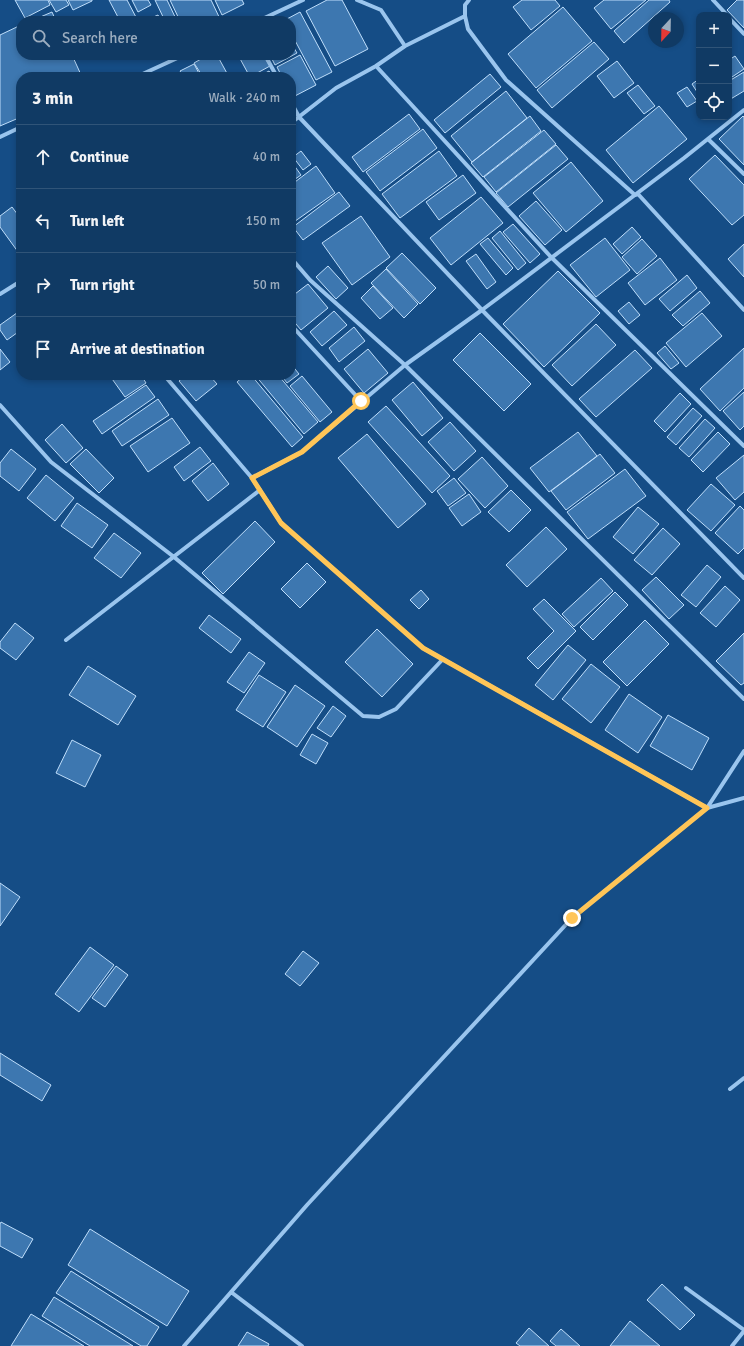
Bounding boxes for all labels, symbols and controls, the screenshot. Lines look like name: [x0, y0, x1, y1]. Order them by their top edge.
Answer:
north arrow: [648, 12, 684, 48]
map controls: [696, 12, 732, 120]
button: +: [696, 12, 732, 48]
search box: [16, 16, 296, 60]
icon: search: [30, 27, 52, 49]
text: Search here: [62, 29, 138, 47]
button: −: [696, 48, 732, 84]
button: locate: [696, 84, 732, 120]
text: 3 min: [32, 88, 73, 109]
text: Walk · 240 m: [209, 90, 280, 106]
icon: ahead: [32, 146, 54, 168]
text: Continue: [70, 148, 129, 166]
text: 40 m: [253, 149, 280, 165]
icon: left: [32, 210, 54, 232]
text: Turn left: [70, 212, 124, 230]
text: 150 m: [246, 213, 280, 229]
icon: right: [32, 274, 54, 296]
text: Turn right: [70, 276, 135, 294]
text: 50 m: [253, 277, 280, 293]
icon: arrive: [32, 338, 54, 360]
text: Arrive at destination: [70, 340, 205, 358]
route start: [352, 392, 370, 410]
route end: [563, 909, 581, 927]

